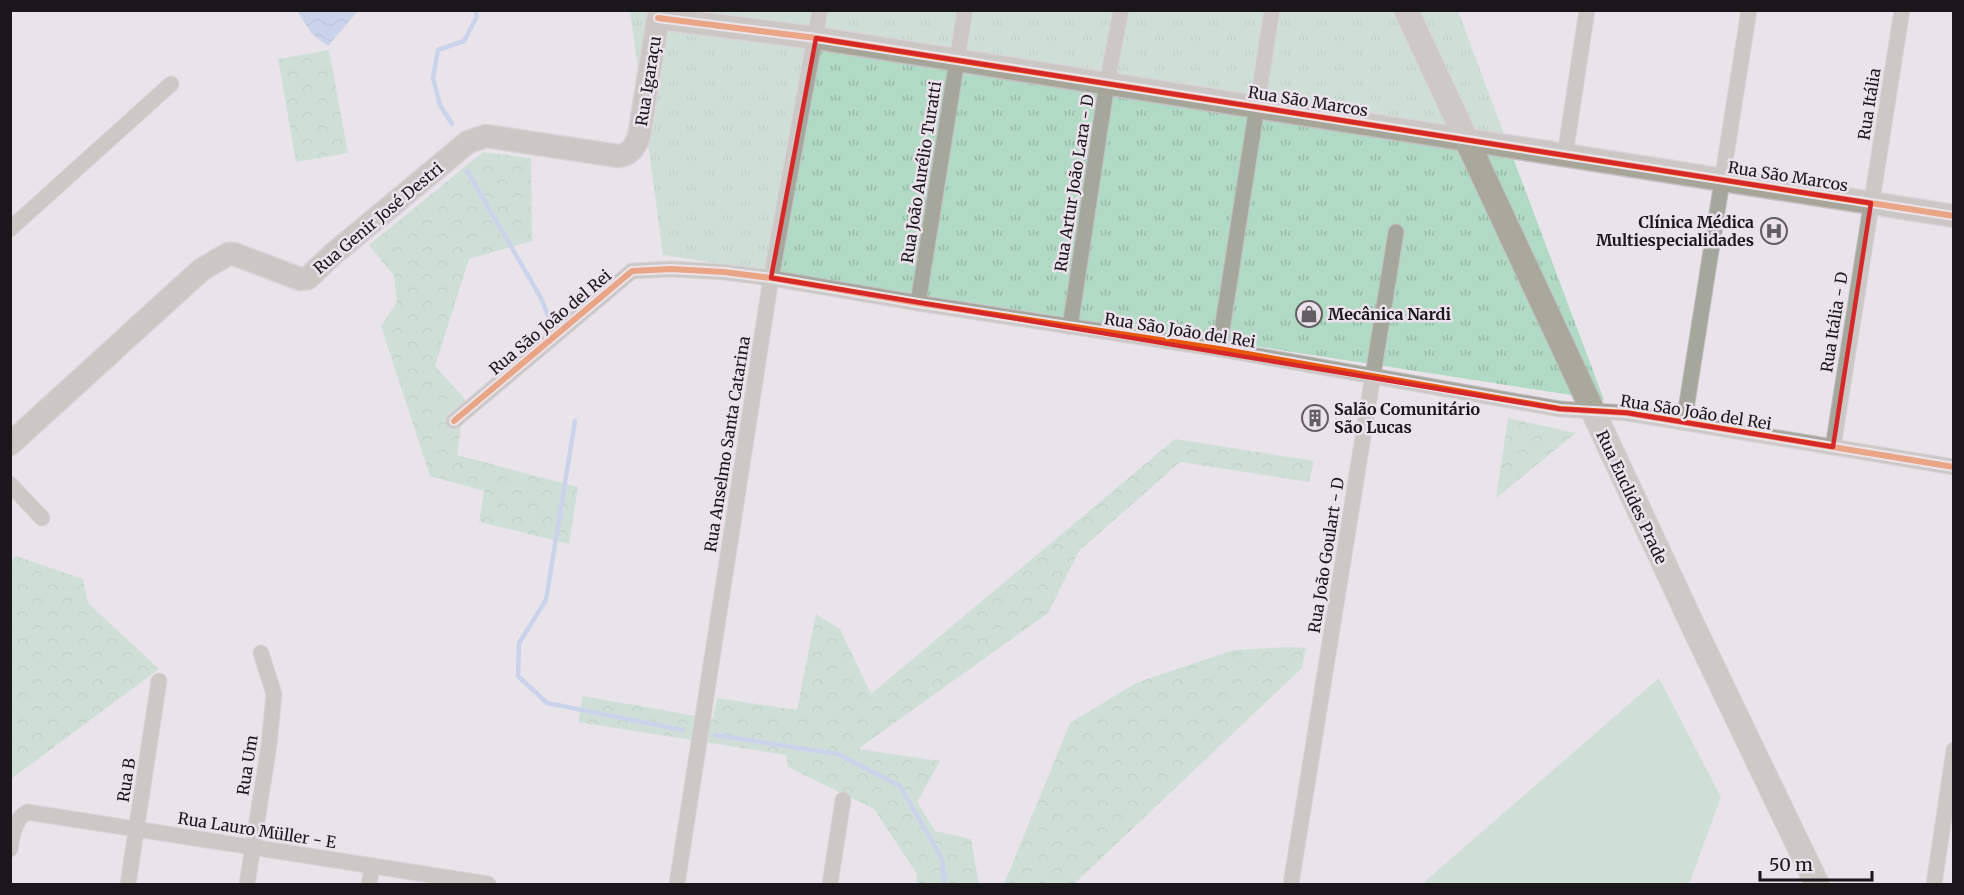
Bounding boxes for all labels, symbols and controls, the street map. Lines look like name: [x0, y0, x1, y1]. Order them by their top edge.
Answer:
street label: Rua Igaraçu: [631, 35, 665, 127]
street label: Rua Itália: [1853, 66, 1885, 141]
street label: Rua João Aurélio Turatti: [897, 80, 945, 264]
street label: Rua São Marcos: [1247, 82, 1370, 120]
street label: Rua Artur João Lara - D: [1050, 93, 1098, 273]
street label: Rua São Marcos: [1727, 157, 1850, 195]
street label: Rua Genir José Destri: [309, 158, 447, 278]
place label: Clínica Médica Multiespecialidades: [1596, 212, 1754, 250]
hospital icon: Clínica Médica Multiespecialidades: [1759, 216, 1789, 246]
street label: Rua São João del Rei: [485, 265, 615, 379]
street label: Rua Itália - D: [1816, 270, 1852, 374]
shop icon: Mecânica Nardi: [1294, 299, 1324, 329]
place label: Mecânica Nardi: [1328, 304, 1451, 324]
street label: Rua São João del Rei: [1103, 308, 1257, 352]
street label: Rua Anselmo Santa Catarina: [700, 334, 754, 553]
street label: Rua São João del Rei: [1619, 390, 1773, 434]
place label: Salão Comunitário São Lucas: [1334, 399, 1481, 437]
building icon: Salão Comunitário São Lucas: [1300, 403, 1330, 433]
street label: Rua Euclides Prade: [1592, 427, 1672, 567]
street label: Rua João Goulart - D: [1304, 476, 1348, 634]
street label: Rua Um: [232, 733, 262, 797]
street label: Rua B: [113, 756, 139, 803]
street label: Rua Lauro Müller - E: [176, 808, 338, 853]
scale bar: [1760, 844, 1872, 882]
text: 50 m: [1769, 853, 1813, 876]

